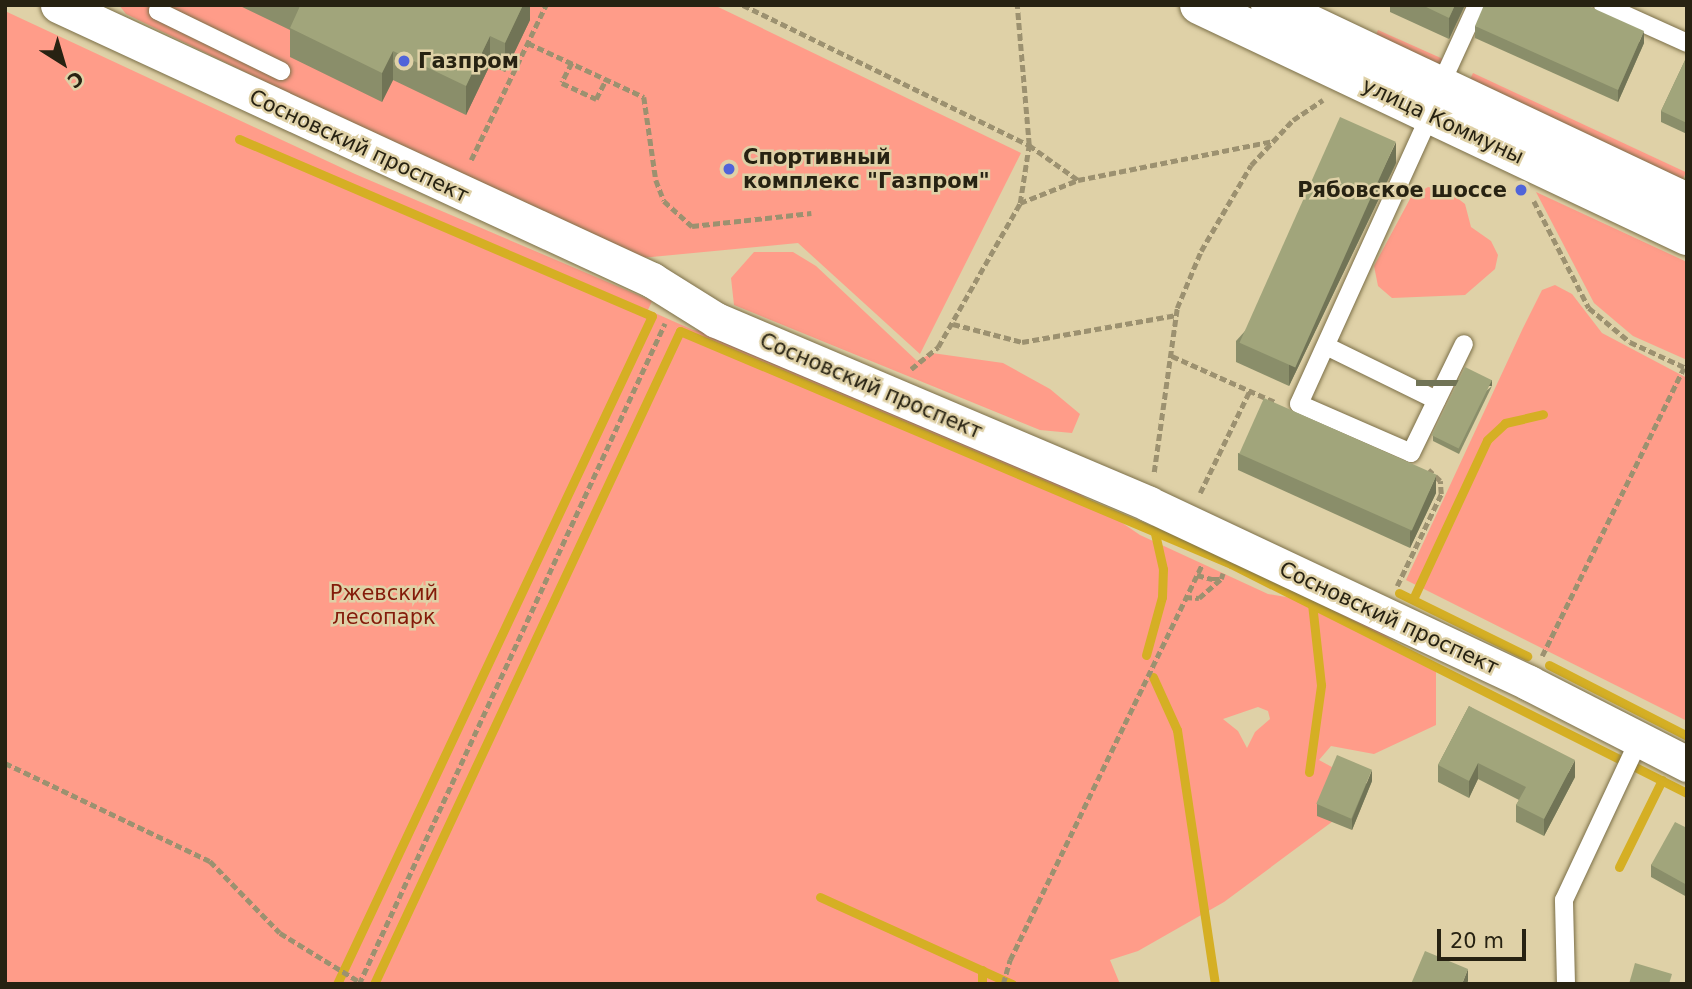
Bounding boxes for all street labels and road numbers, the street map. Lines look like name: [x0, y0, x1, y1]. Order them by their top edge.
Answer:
street label: улица Коммуны: [1358, 72, 1528, 170]
street label: Сосновский проспект: [245, 84, 473, 208]
street label: Сосновский проспект: [756, 328, 986, 444]
street label: Сосновский проспект: [1275, 556, 1503, 680]

